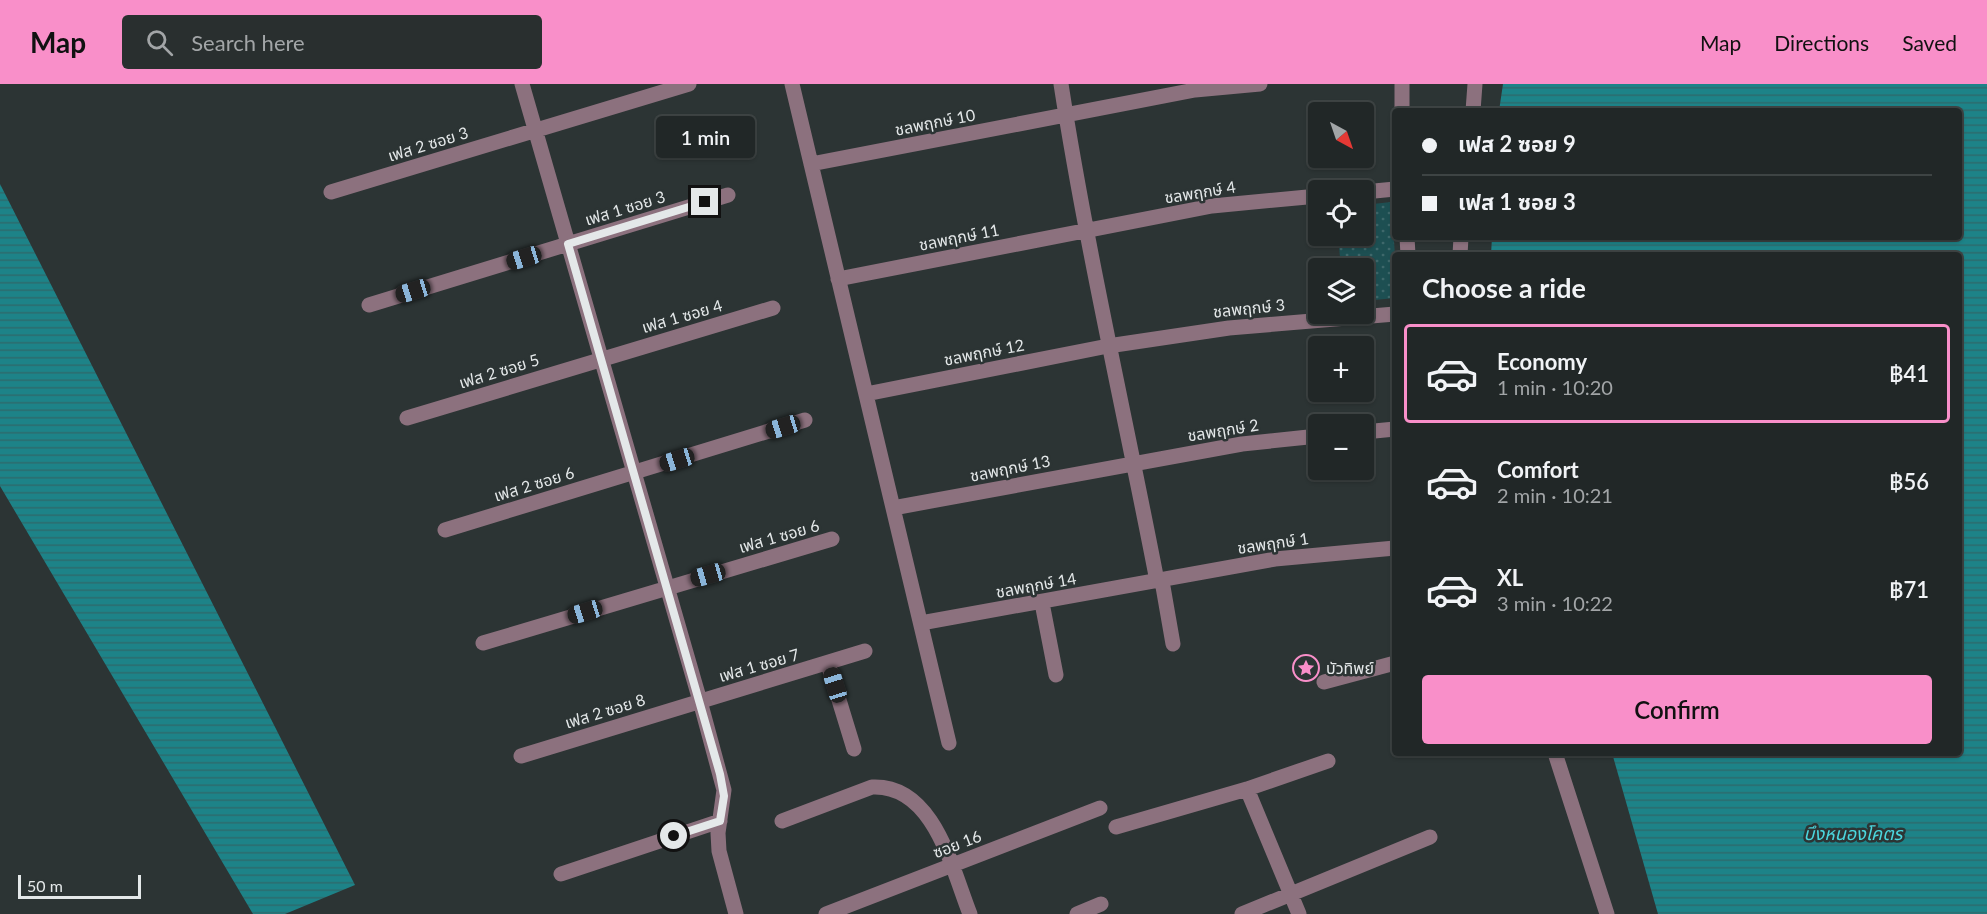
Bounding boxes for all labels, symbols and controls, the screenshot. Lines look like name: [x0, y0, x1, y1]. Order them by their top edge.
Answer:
search box: [122, 15, 542, 69]
text: Map: [30, 25, 86, 59]
icon: search: [143, 26, 176, 59]
text: Search here: [191, 29, 305, 56]
text: Map: [1700, 30, 1741, 55]
text: Directions: [1774, 30, 1869, 55]
text: Saved: [1902, 30, 1957, 55]
north arrow: [1308, 102, 1374, 168]
map controls: [1308, 102, 1374, 480]
street label: ชลพฤกษ์ 10: [893, 104, 977, 139]
callout: 1 min: [656, 115, 754, 157]
street label: เฟส 2 ซอย 3: [385, 122, 470, 165]
text: 1 min: [681, 125, 730, 149]
text: เฟส 2 ซอย 9: [1458, 130, 1576, 157]
street label: ชลพฤกษ์ 4: [1163, 176, 1237, 207]
button: locate: [1308, 180, 1374, 246]
street label: เฟส 1 ซอย 3: [582, 186, 667, 229]
route end: [691, 188, 718, 215]
text: เฟส 1 ซอย 3: [1458, 188, 1576, 215]
street label: ชลพฤกษ์ 11: [917, 219, 1001, 254]
car: [504, 244, 544, 272]
button: layers: [1308, 258, 1374, 324]
text: Choose a ride: [1422, 271, 1586, 304]
car: [393, 277, 433, 305]
street label: ชลพฤกษ์ 3: [1212, 294, 1286, 321]
street label: เฟส 1 ซอย 4: [639, 295, 724, 336]
street label: ชลพฤกษ์ 12: [942, 334, 1026, 369]
button: +: [1308, 336, 1374, 402]
icon: car: [1425, 347, 1479, 401]
text: Economy: [1497, 348, 1587, 375]
street label: เฟส 2 ซอย 5: [456, 349, 541, 392]
text: ฿41: [1889, 360, 1929, 387]
text: 1 min · 10:20: [1497, 375, 1613, 399]
car: [763, 413, 803, 441]
street label: ชลพฤกษ์ 2: [1186, 414, 1260, 445]
button: −: [1308, 414, 1374, 480]
car: [657, 446, 697, 474]
street label: ชลพฤกษ์ 13: [968, 450, 1052, 485]
icon: car: [1425, 455, 1479, 509]
text: Comfort: [1497, 456, 1579, 483]
street label: เฟส 2 ซอย 6: [491, 462, 576, 505]
text: ฿56: [1889, 468, 1929, 495]
text: 2 min · 10:21: [1497, 483, 1613, 507]
street label: เฟส 1 ซอย 6: [736, 515, 821, 556]
street label: ชลพฤกษ์ 1: [1236, 528, 1310, 557]
car: [688, 561, 728, 589]
icon: car: [1425, 563, 1479, 617]
text: XL: [1497, 564, 1523, 591]
street label: ชลพฤกษ์ 14: [994, 568, 1078, 601]
text: ฿71: [1889, 576, 1929, 603]
text: 3 min · 10:22: [1497, 591, 1613, 615]
car: [565, 598, 605, 626]
street label: เฟส 1 ซอย 7: [716, 644, 801, 685]
place icon: บัวทิพย์: [1291, 653, 1321, 683]
place label: บัวทิพย์: [1326, 658, 1374, 677]
car: [821, 665, 849, 705]
button: Confirm: [1422, 675, 1932, 744]
street label: เฟส 2 ซอย 8: [562, 689, 647, 732]
route start: [660, 822, 687, 849]
water label: บึงหนองโคตร: [1804, 822, 1904, 844]
street label: ซอย 16: [930, 826, 984, 861]
scale bar: [18, 872, 141, 900]
text: 50 m: [27, 876, 63, 895]

